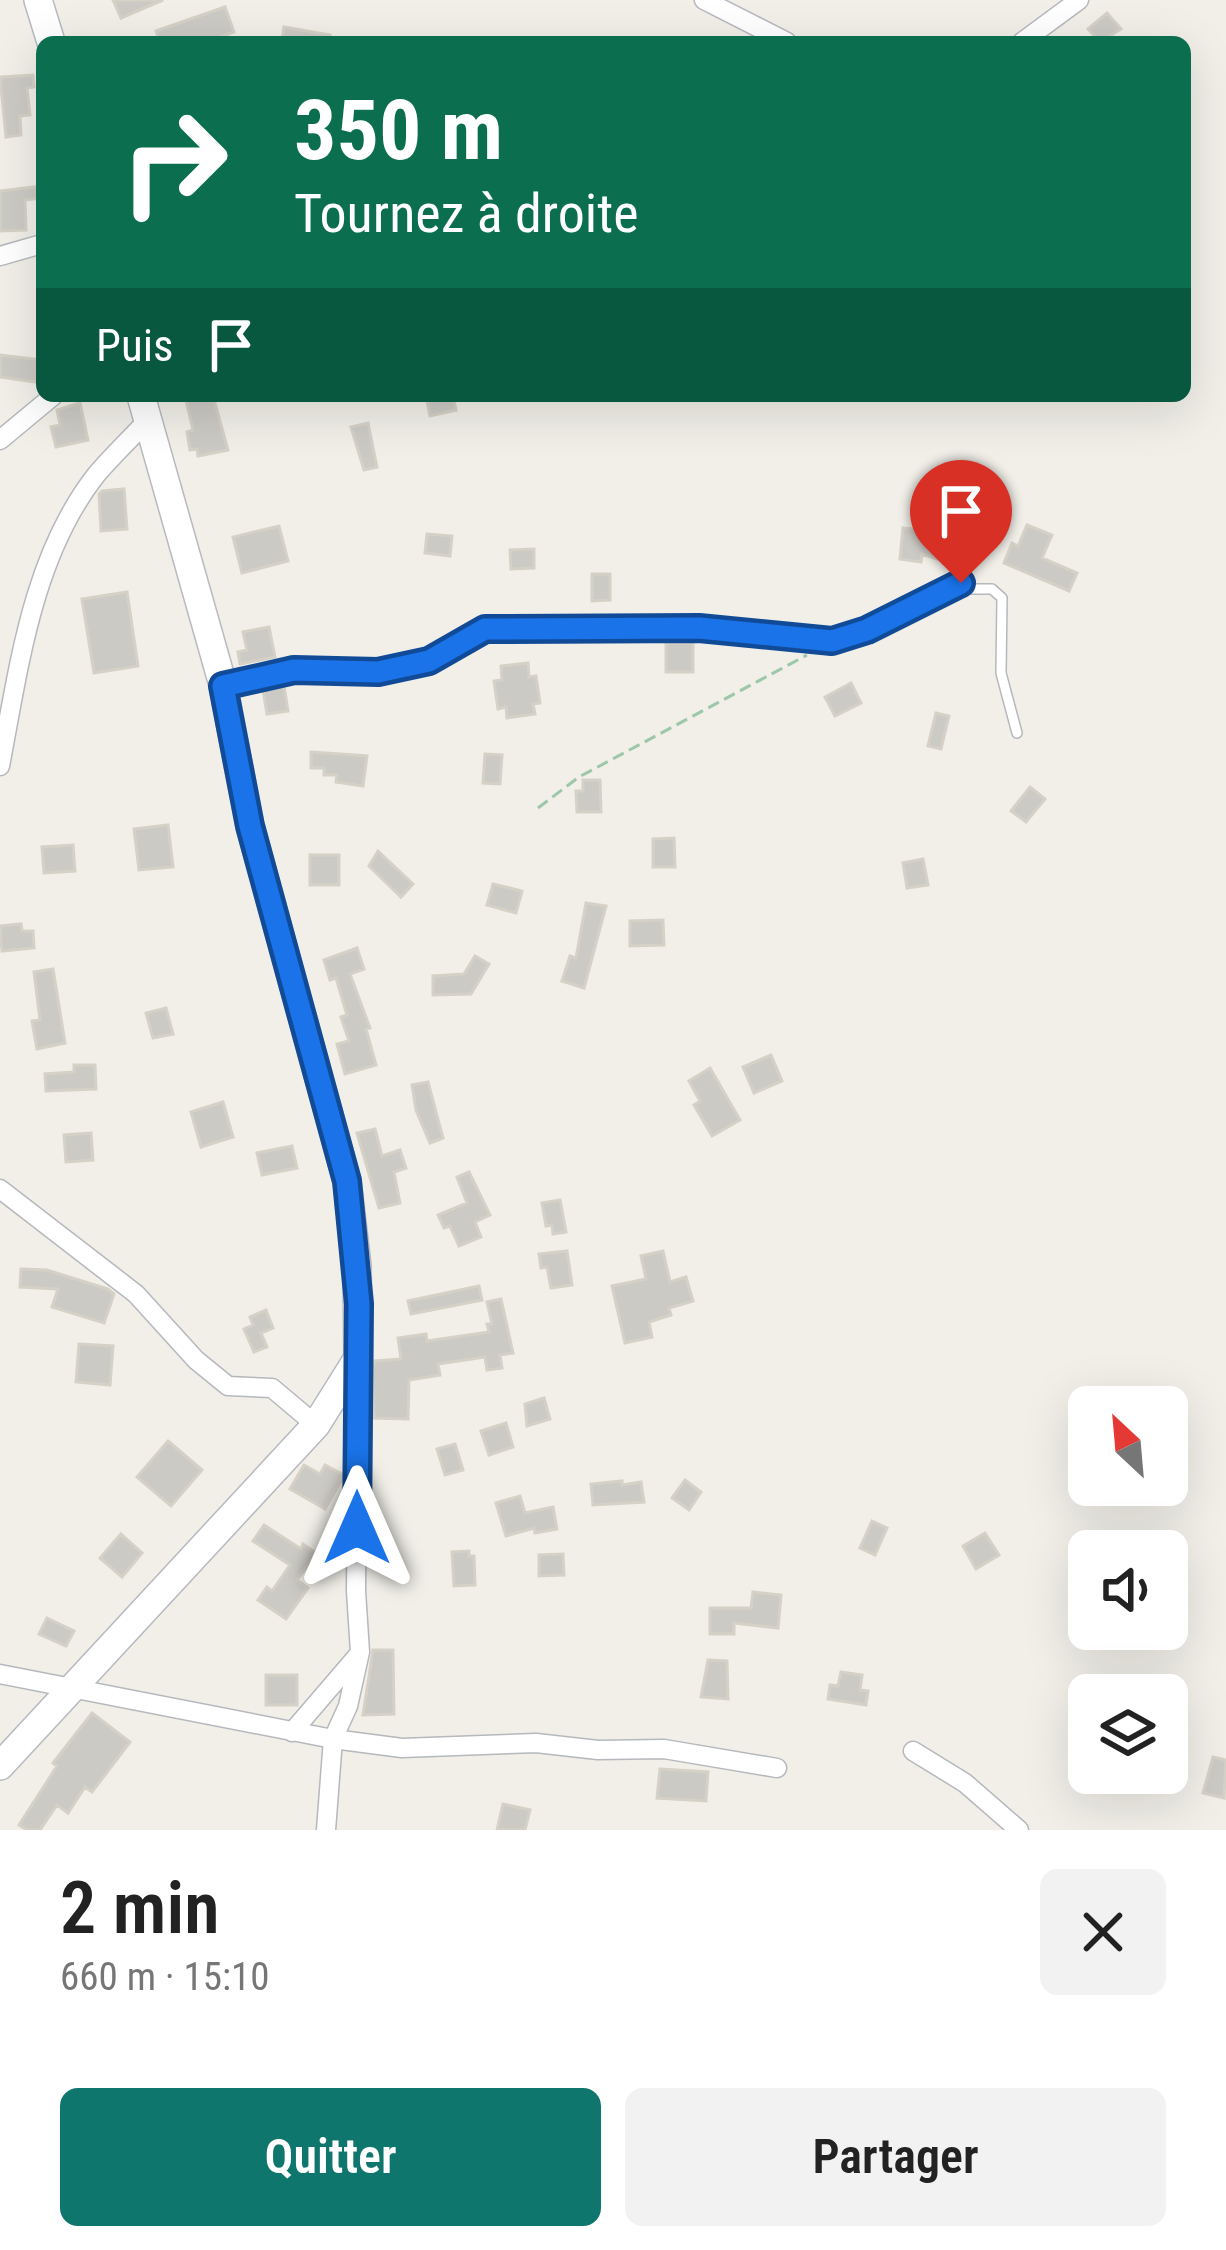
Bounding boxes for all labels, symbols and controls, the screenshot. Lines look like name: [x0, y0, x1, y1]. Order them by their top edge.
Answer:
text: 350 m: [294, 81, 503, 180]
icon: right: [96, 84, 252, 240]
text: Tournez à droite: [294, 182, 639, 245]
icon: arrive: [198, 312, 264, 378]
text: Puis: [96, 319, 174, 372]
pin: [910, 460, 1012, 583]
icon: arrive: [928, 478, 994, 544]
north arrow: [1068, 1386, 1188, 1506]
map controls: [1068, 1386, 1188, 1794]
position arrow: [294, 1465, 420, 1591]
button: sound: [1068, 1530, 1188, 1650]
button: layers: [1068, 1674, 1188, 1794]
text: 2 min: [60, 1866, 219, 1951]
button: close: [1040, 1869, 1166, 1995]
text: 660 m · 15:10: [60, 1954, 270, 2000]
button: Quitter: [60, 2088, 601, 2226]
button: Partager: [625, 2088, 1166, 2226]

